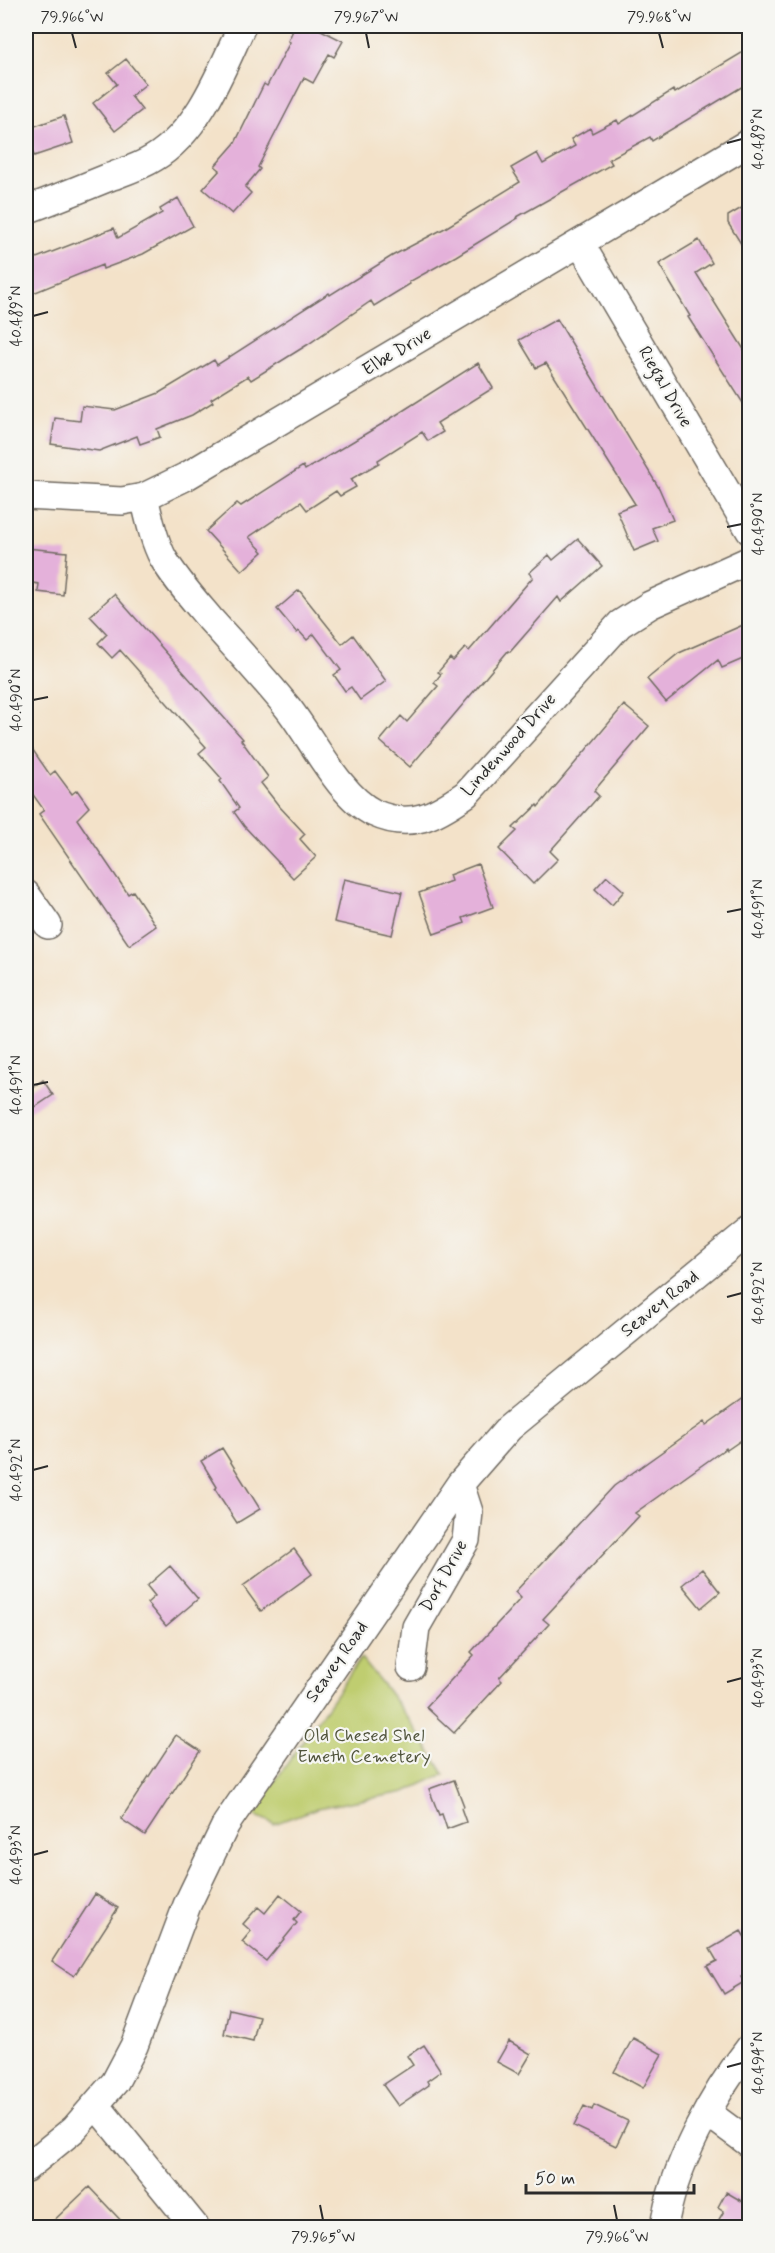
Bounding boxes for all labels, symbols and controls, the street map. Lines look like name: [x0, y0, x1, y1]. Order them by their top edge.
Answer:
text: 79.966°W: [41, 8, 103, 28]
text: 79.967°W: [334, 8, 398, 28]
text: 79.968°W: [627, 8, 691, 28]
text: 40.489°N: [749, 109, 769, 169]
text: 40.489°N: [7, 286, 27, 346]
street label: Elbe Drive: [358, 322, 436, 382]
street label: Riegal Drive: [630, 342, 698, 433]
text: 40.490°N: [749, 493, 769, 555]
text: 40.490°N: [7, 669, 27, 731]
street label: Lindenwood Drive: [456, 688, 562, 802]
text: 40.491°N: [749, 879, 769, 939]
text: 40.491°N: [7, 1055, 27, 1115]
text: 40.492°N: [749, 1262, 769, 1324]
street label: Seavey Road: [616, 1265, 704, 1343]
text: 40.492°N: [7, 1439, 27, 1501]
street label: Dorf Drive: [414, 1536, 474, 1616]
street label: Seavey Road: [300, 1617, 374, 1707]
text: 40.493°N: [749, 1648, 769, 1708]
park label: Old Chesed Shel Emeth Cemetery: [297, 1724, 431, 1769]
text: 40.493°N: [7, 1825, 27, 1885]
text: 40.494°N: [749, 2032, 769, 2094]
scale bar: [526, 2157, 694, 2195]
text: 50 m: [535, 2167, 575, 2191]
text: 79.965°W: [291, 2228, 355, 2248]
text: 79.966°W: [586, 2228, 648, 2248]

